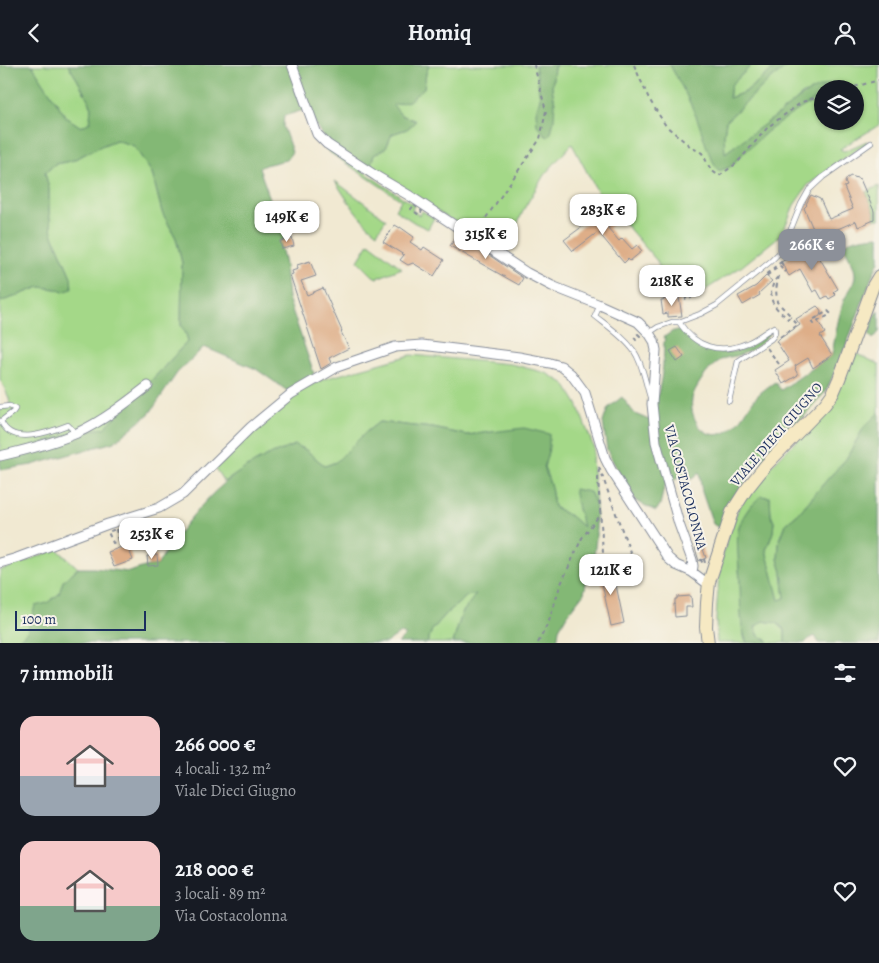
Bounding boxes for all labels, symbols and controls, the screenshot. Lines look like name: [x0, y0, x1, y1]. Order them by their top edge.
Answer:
text: Homiq: [408, 18, 471, 48]
icon: back: [20, 19, 48, 47]
icon: person: [831, 19, 859, 47]
map controls: [814, 80, 864, 130]
button: layers: [814, 80, 864, 130]
pin: 283K €: [562, 193, 644, 236]
text: 283K €: [581, 199, 625, 221]
pin: 149K €: [246, 201, 328, 243]
text: 149K €: [265, 206, 309, 228]
pin: 315K €: [445, 217, 527, 260]
text: 315K €: [465, 223, 507, 245]
pin: 266K €: [771, 229, 853, 271]
text: 266K €: [789, 234, 835, 256]
pin: 218K €: [631, 265, 713, 307]
text: 218K €: [650, 270, 694, 292]
street label: VIALE DIECI GIUGNO: [725, 378, 827, 491]
street label: VIA COSTACOLONNA: [659, 422, 712, 553]
pin: 253K €: [111, 517, 193, 560]
text: 253K €: [130, 523, 174, 545]
pin: 121K €: [570, 553, 652, 596]
text: 121K €: [590, 559, 632, 581]
scale bar: [15, 608, 146, 631]
text: 100 m: [22, 610, 56, 629]
text: 7 immobili: [20, 659, 113, 687]
icon: filters: [831, 659, 859, 687]
text: 266 000 €: [175, 730, 256, 758]
icon: home: [60, 736, 120, 796]
icon: heart: [831, 752, 859, 780]
text: 4 locali · 132 m²: [175, 758, 271, 780]
text: Viale Dieci Giugno: [175, 780, 296, 802]
text: 218 000 €: [175, 855, 254, 883]
icon: home: [60, 861, 120, 921]
icon: heart: [831, 877, 859, 905]
text: 3 locali · 89 m²: [175, 883, 265, 905]
text: Via Costacolonna: [175, 905, 287, 927]

